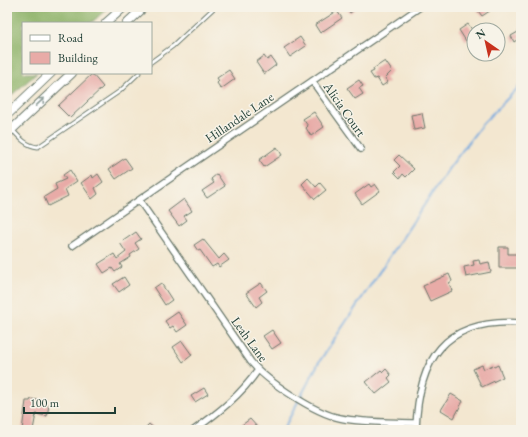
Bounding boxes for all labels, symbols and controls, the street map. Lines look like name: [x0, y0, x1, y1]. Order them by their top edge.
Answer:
legend: [22, 22, 152, 74]
north arrow: [466, 22, 506, 62]
text: N: [473, 25, 488, 42]
text: Road: [58, 30, 84, 46]
text: Building: [58, 50, 99, 66]
street label: Alicia Court: [319, 78, 369, 140]
street label: Hillandale Lane: [202, 88, 277, 147]
one-way arrow: [35, 98, 46, 107]
street label: Leah Lane: [227, 313, 272, 365]
scale bar: [24, 389, 115, 415]
text: 100 m: [30, 395, 60, 411]

